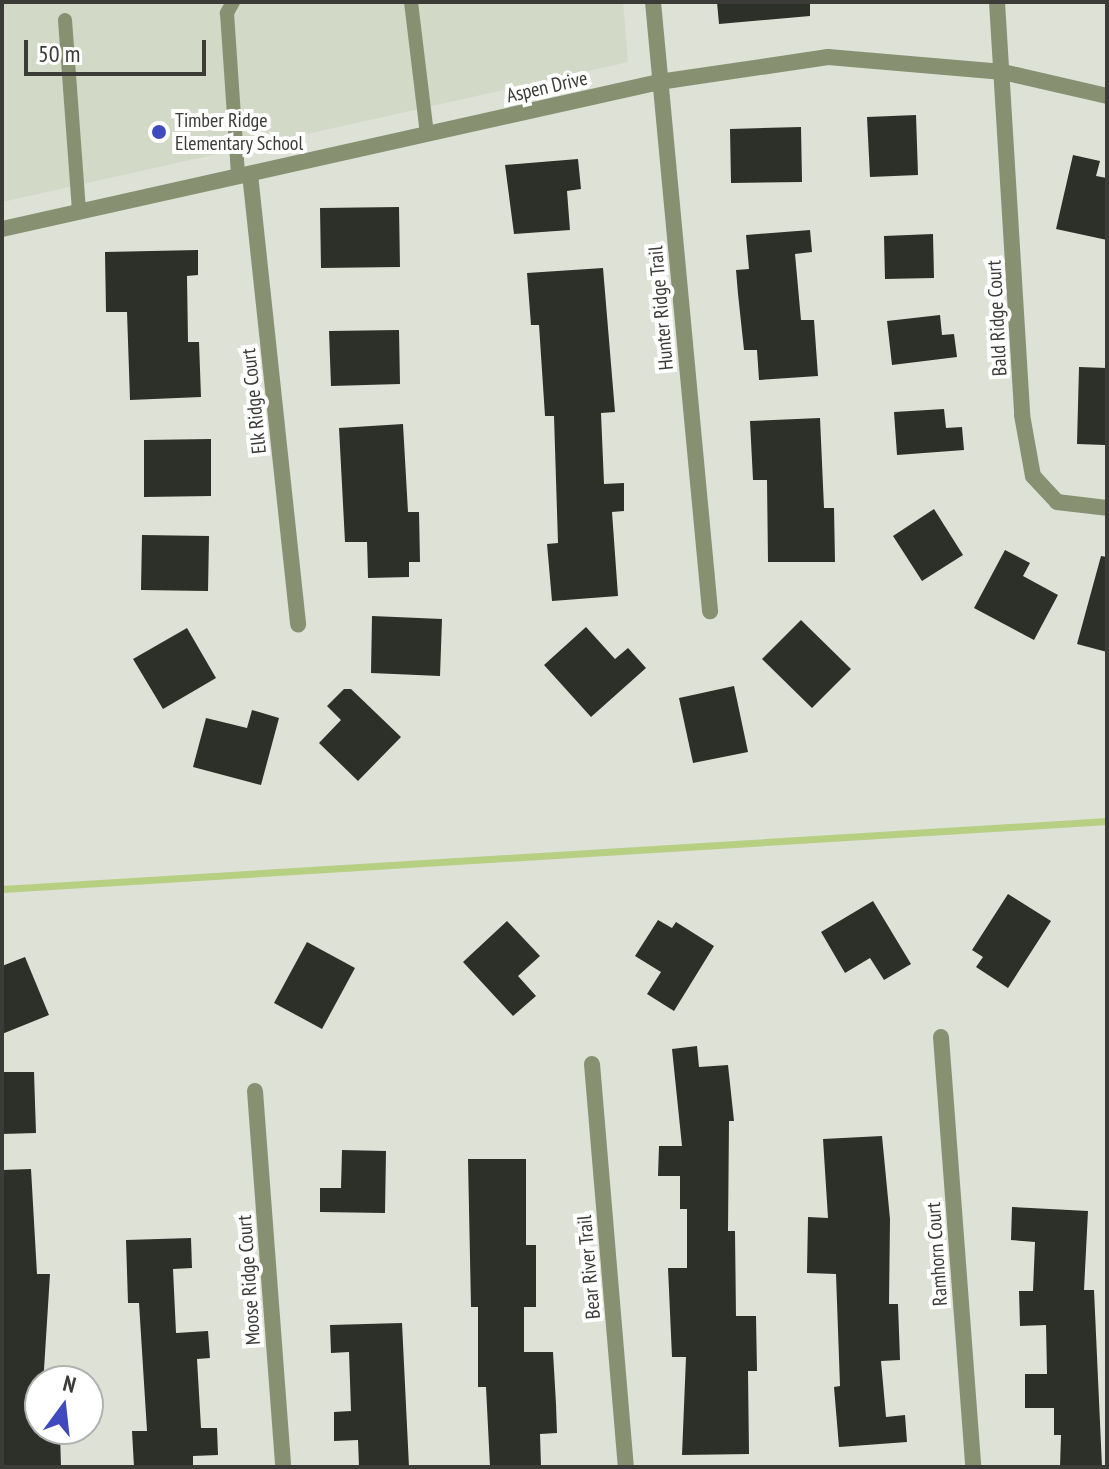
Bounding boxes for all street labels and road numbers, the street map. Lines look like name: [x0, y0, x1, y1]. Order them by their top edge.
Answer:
street label: Aspen Drive: [504, 66, 590, 108]
street label: Hunter Ridge Trail: [644, 245, 678, 371]
street label: Bald Ridge Court: [982, 259, 1012, 377]
street label: Elk Ridge Court: [237, 347, 271, 455]
street label: Ramhorn Court: [921, 1201, 953, 1307]
street label: Moose Ridge Court: [232, 1214, 266, 1346]
street label: Bear River Trail: [572, 1214, 606, 1320]

